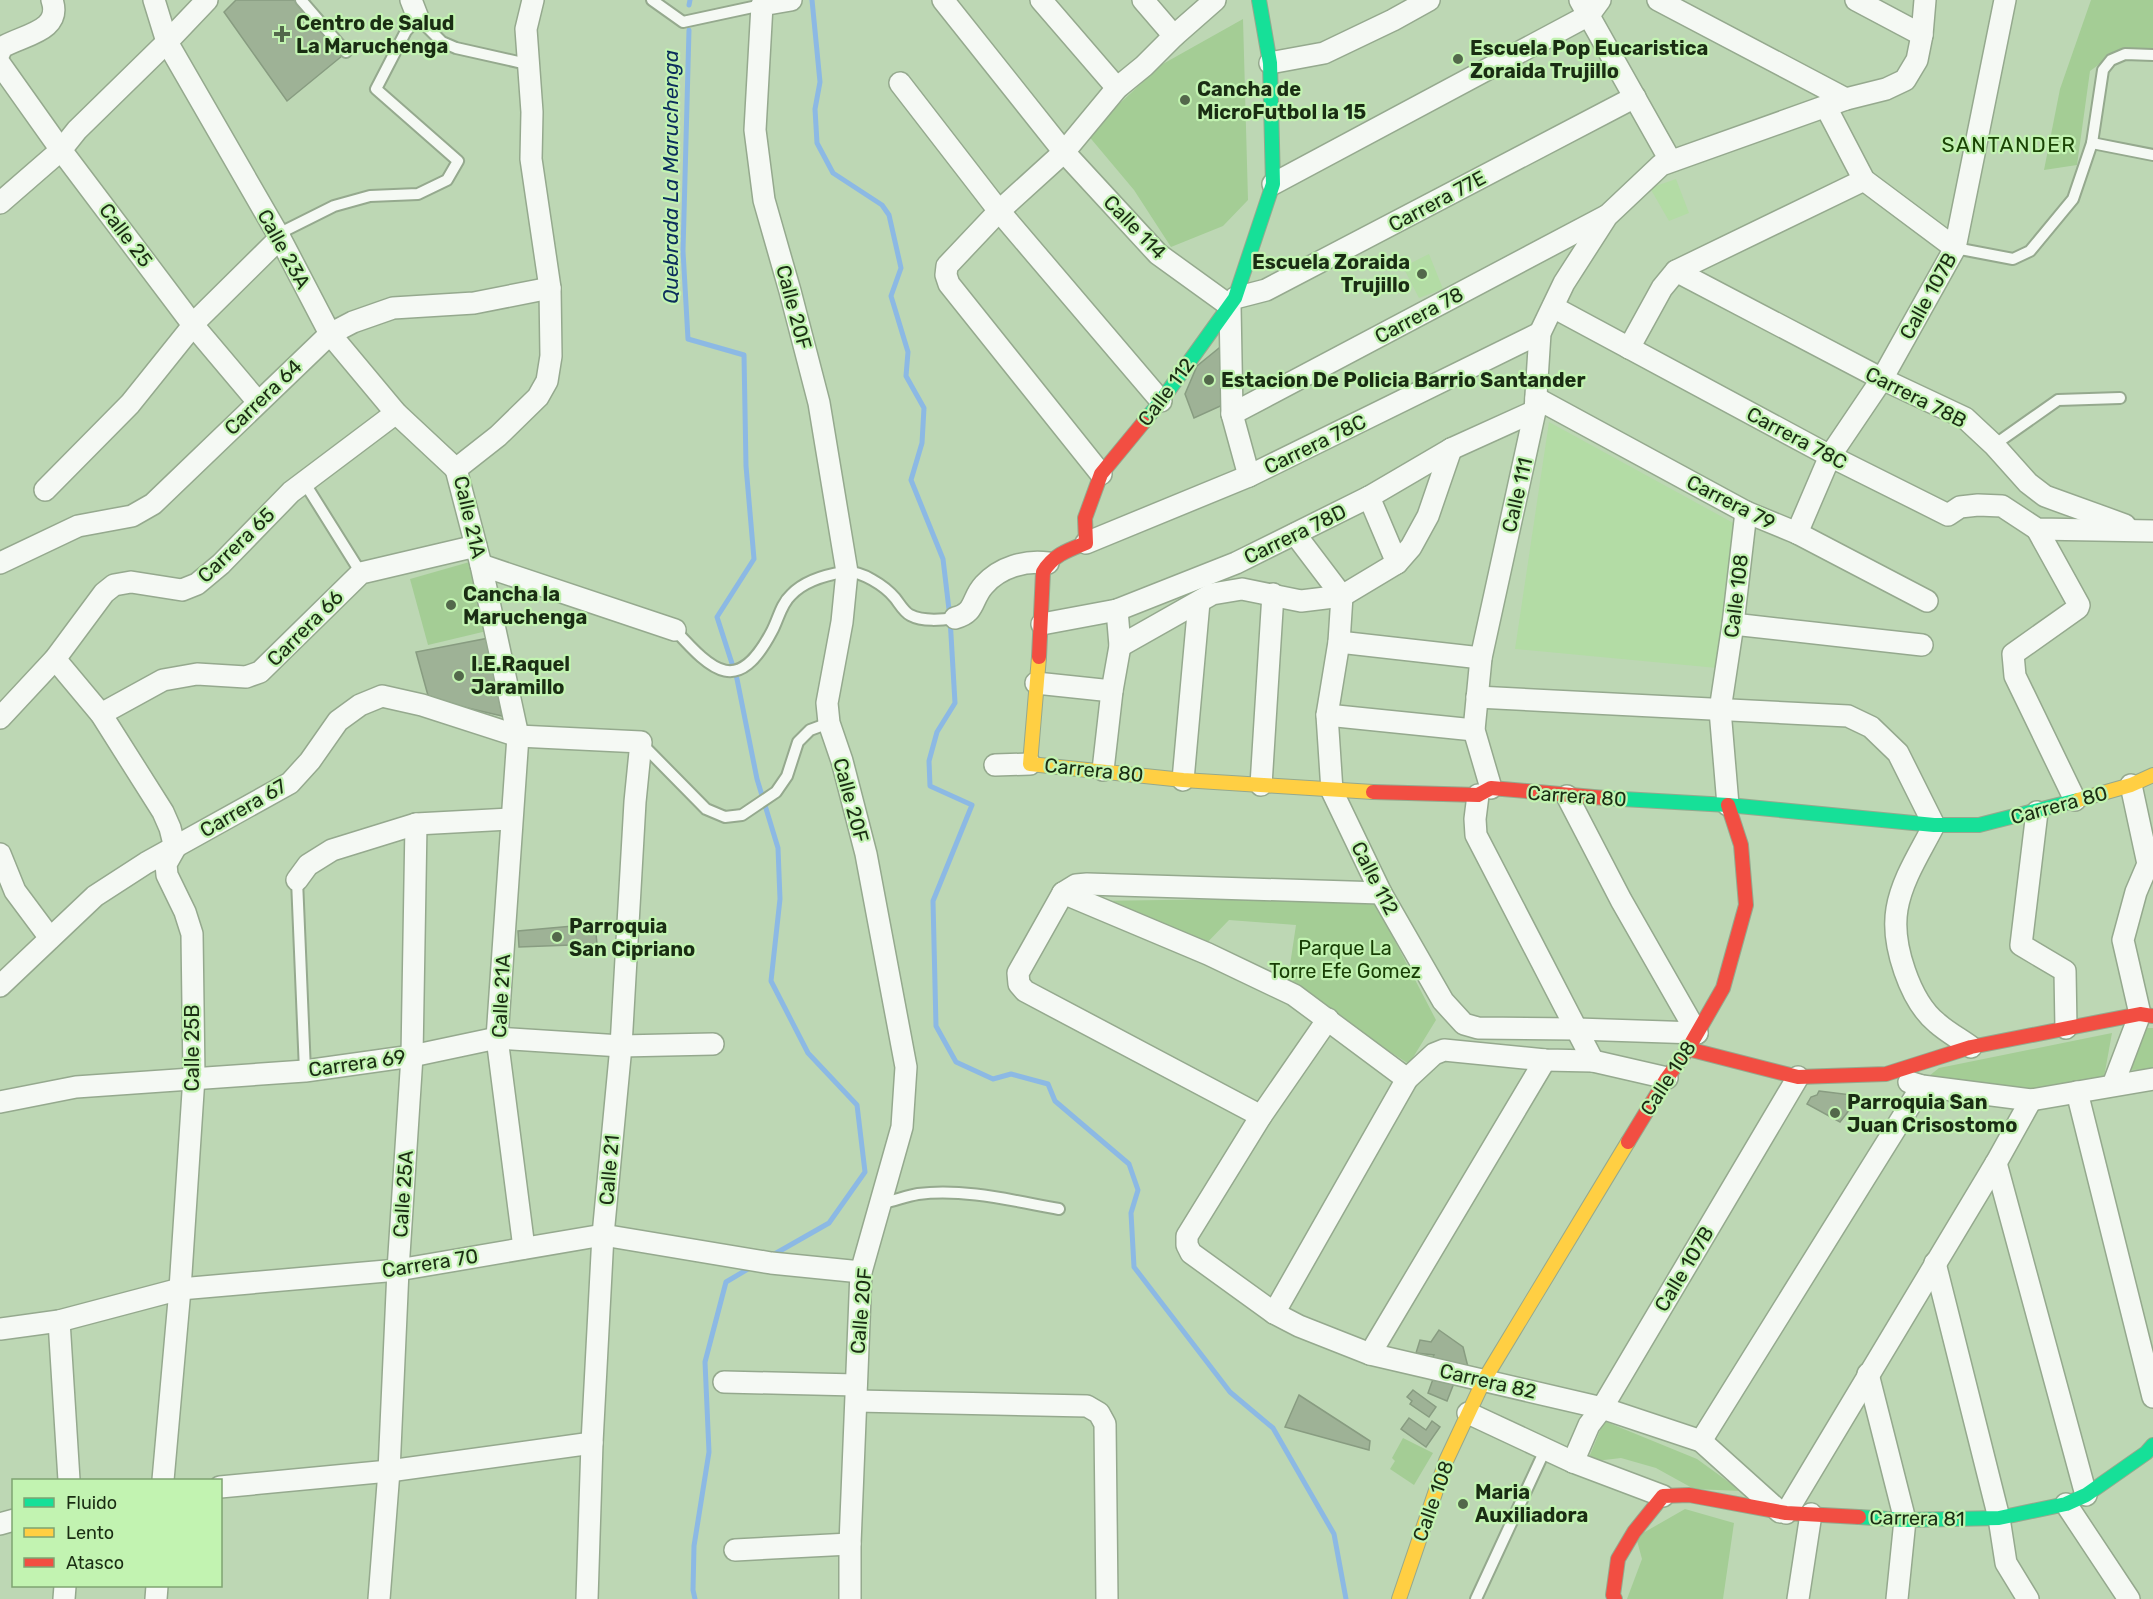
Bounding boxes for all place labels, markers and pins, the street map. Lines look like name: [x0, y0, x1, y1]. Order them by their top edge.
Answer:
place label: Centro de Salud La Maruchenga: [296, 11, 454, 58]
marker: Centro de Salud La Maruchenga: [273, 25, 291, 43]
place label: Escuela Pop Eucaristica Zoraida Trujillo: [1470, 36, 1708, 83]
marker: Escuela Pop Eucaristica Zoraida Trujillo: [1451, 52, 1465, 66]
place label: Cancha de MicroFutbol la 15: [1197, 77, 1366, 124]
marker: Cancha de MicroFutbol la 15: [1178, 93, 1192, 107]
place label: Escuela Zoraida Trujillo: [1252, 250, 1410, 297]
marker: Escuela Zoraida Trujillo: [1415, 267, 1429, 281]
place label: Estacion De Policia Barrio Santander: [1221, 368, 1586, 392]
marker: Estacion De Policia Barrio Santander: [1202, 373, 1216, 387]
place label: Cancha la Maruchenga: [463, 582, 587, 629]
marker: Cancha la Maruchenga: [444, 598, 458, 612]
place label: I.E.Raquel Jaramillo: [471, 652, 570, 699]
marker: I.E.Raquel Jaramillo: [452, 669, 466, 683]
place label: Parroquia San Cipriano: [569, 914, 695, 961]
marker: Parroquia San Cipriano: [550, 930, 564, 944]
place label: Parroquia San Juan Crisostomo: [1847, 1090, 2017, 1137]
marker: Parroquia San Juan Crisostomo: [1828, 1106, 1842, 1120]
place label: Maria Auxiliadora: [1475, 1480, 1588, 1527]
marker: Maria Auxiliadora: [1456, 1497, 1470, 1511]

